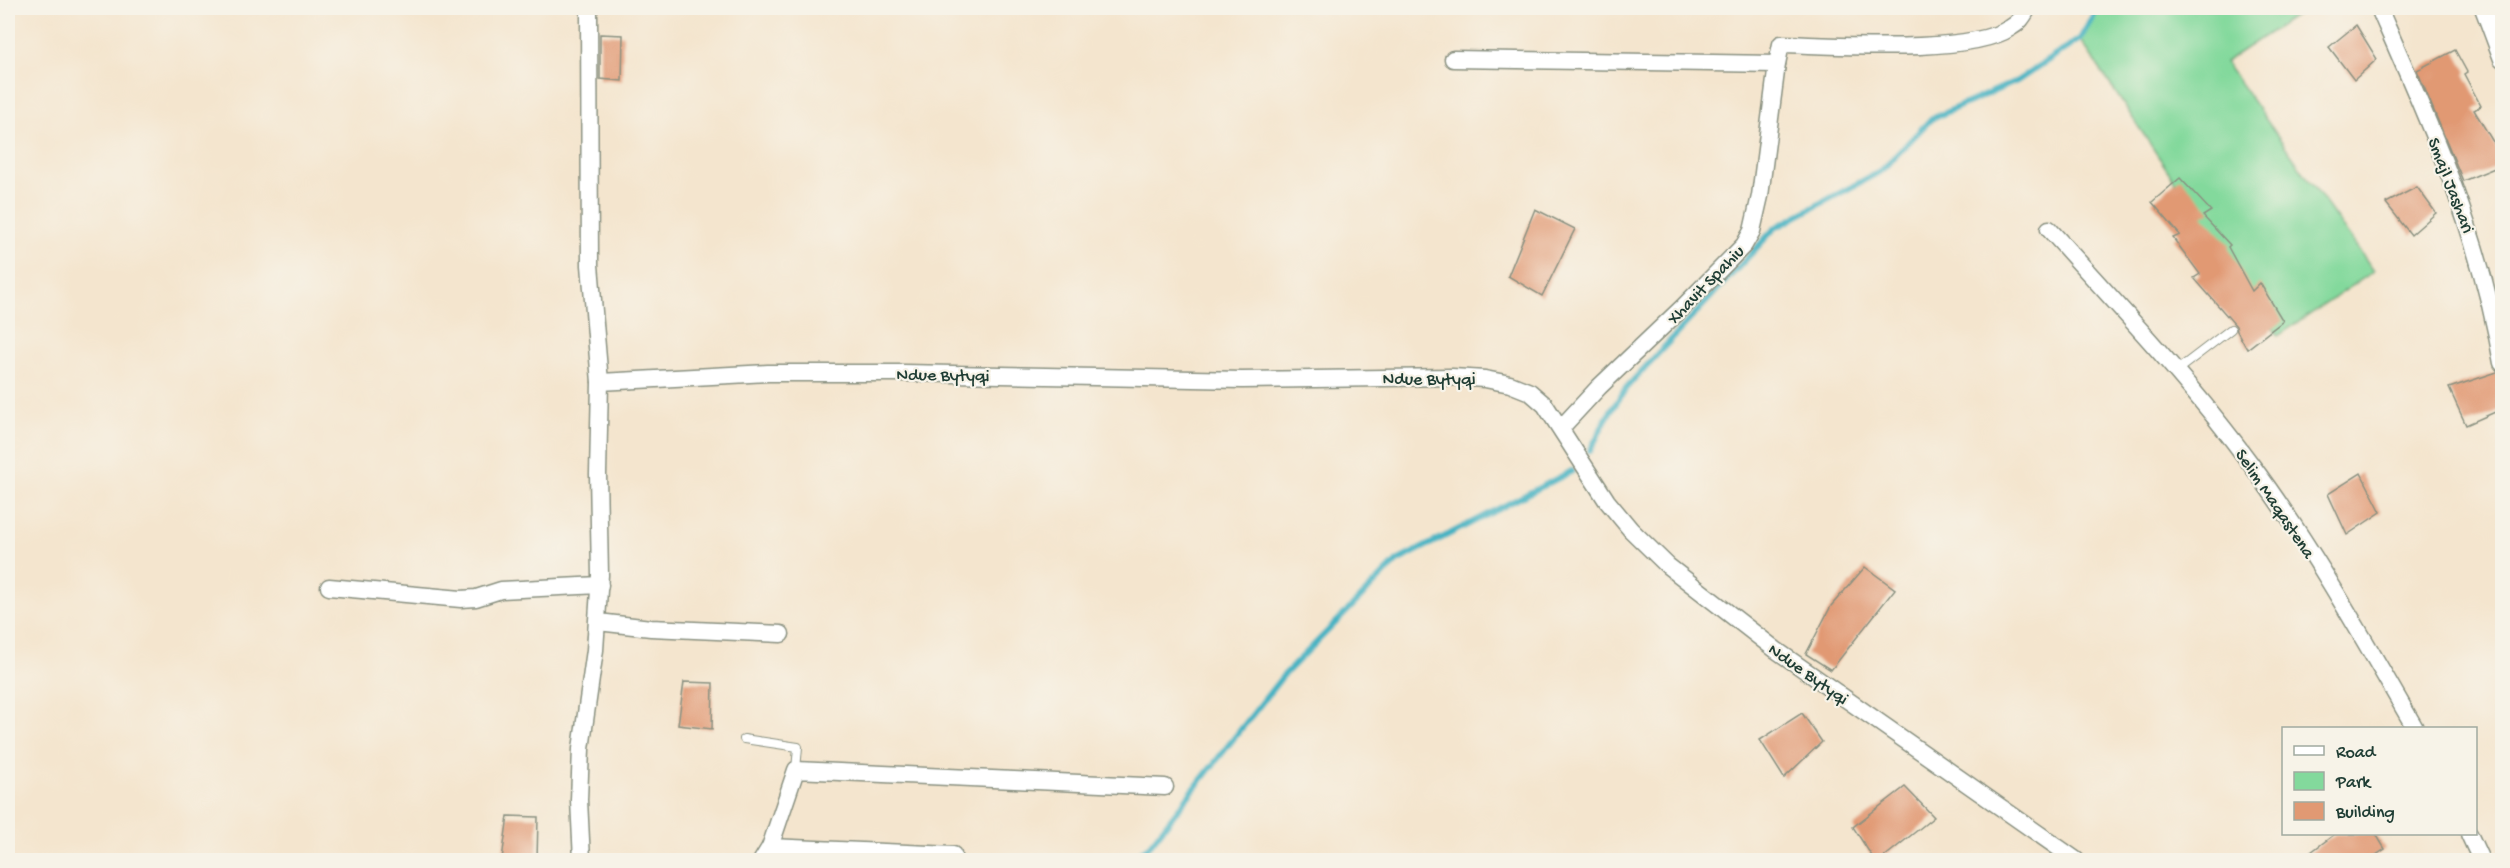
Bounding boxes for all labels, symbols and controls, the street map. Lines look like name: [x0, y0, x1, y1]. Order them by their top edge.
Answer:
street label: Smajl Jashari: [2422, 135, 2478, 237]
street label: Xhavit Spahiu: [1663, 241, 1750, 330]
street label: Ndue Bytyqi: [896, 365, 990, 388]
street label: Ndue Bytyqi: [1382, 370, 1476, 391]
street label: Selim Maqastena: [2230, 446, 2319, 564]
street label: Ndue Bytyqi: [1763, 640, 1852, 710]
legend: [2282, 727, 2477, 835]
text: Road: [2336, 743, 2377, 764]
text: Park: [2335, 773, 2372, 794]
text: Building: [2335, 803, 2395, 824]

